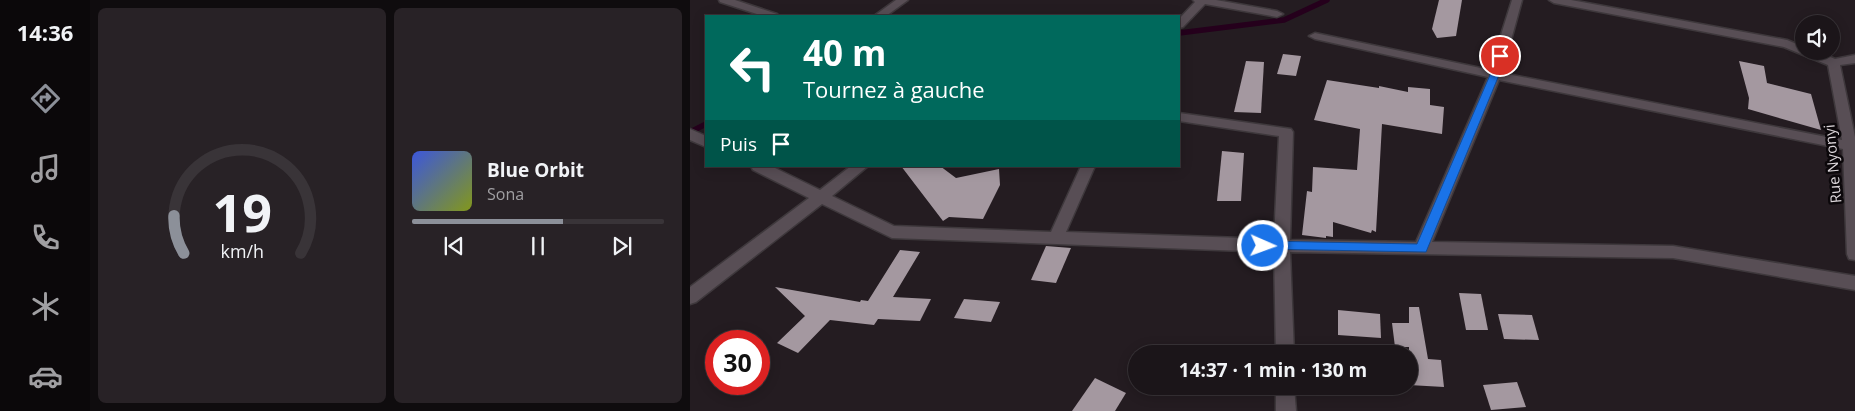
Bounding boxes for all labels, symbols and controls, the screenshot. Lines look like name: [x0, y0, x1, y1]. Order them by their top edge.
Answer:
map controls: [1795, 15, 1840, 60]
button: sound: [1795, 15, 1840, 60]
text: 14:36: [17, 17, 73, 47]
text: 40 m: [803, 29, 886, 76]
icon: left: [720, 35, 785, 100]
pin: [1479, 35, 1521, 77]
icon: arrive: [1486, 42, 1514, 70]
text: Tournez à gauche: [803, 74, 985, 104]
icon: directions: [28, 81, 63, 116]
street label: Rue Nyonyi: [1819, 124, 1845, 204]
icon: arrive: [767, 130, 795, 158]
text: Puis: [720, 131, 757, 157]
icon: music: [28, 151, 63, 186]
text: Blue Orbit: [487, 157, 584, 183]
text: 19: [212, 176, 272, 247]
text: Sona: [487, 183, 524, 205]
position arrow: [1236, 219, 1288, 271]
icon: phone: [28, 220, 63, 255]
icon: previous: [440, 232, 468, 260]
icon: pause: [524, 232, 552, 260]
icon: next: [608, 232, 636, 260]
text: km/h: [220, 239, 264, 263]
icon: climate: [28, 289, 63, 324]
speed limit sign: 30: [705, 330, 770, 395]
text: 14:37 · 1 min · 130 m: [1179, 357, 1367, 383]
icon: car: [28, 359, 63, 394]

